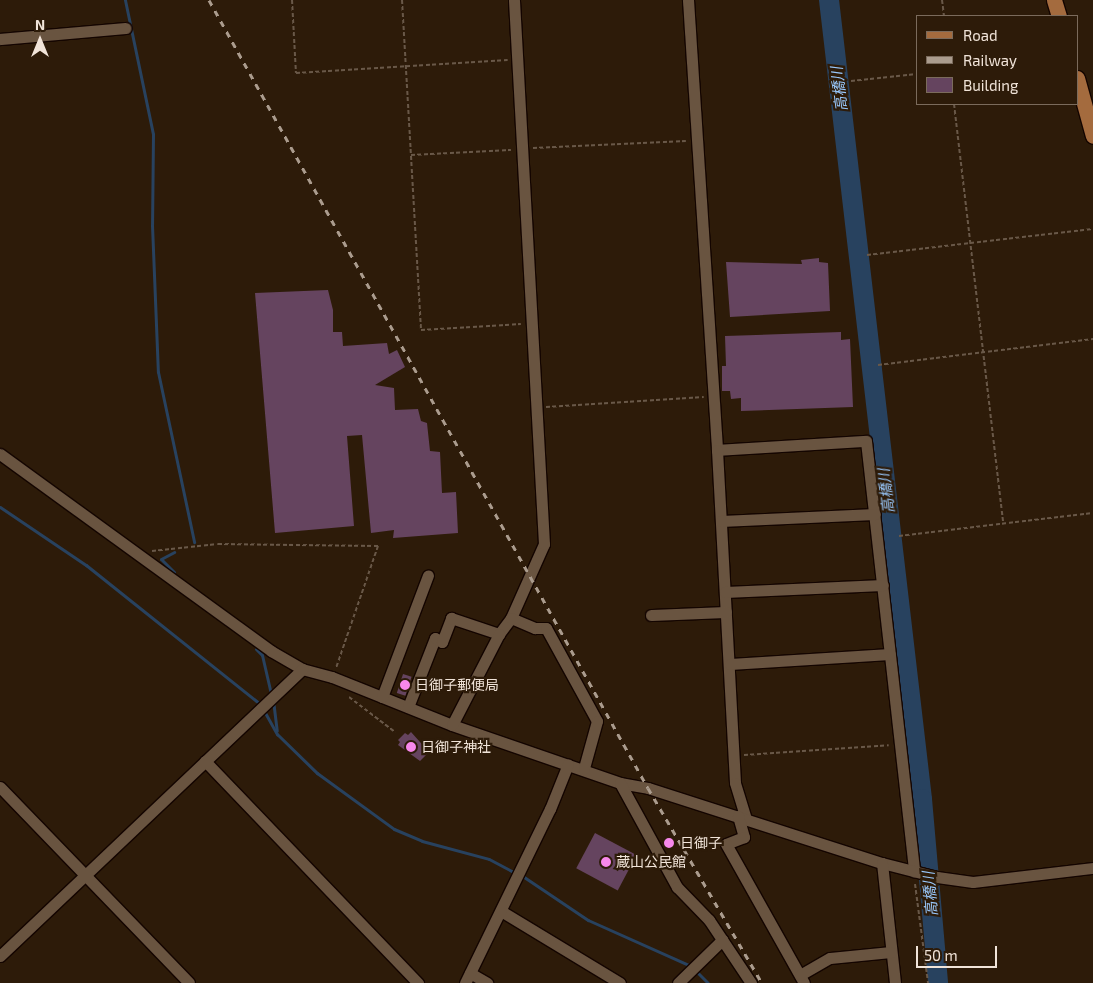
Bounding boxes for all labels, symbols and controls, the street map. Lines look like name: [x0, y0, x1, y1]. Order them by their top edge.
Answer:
north arrow: [15, 15, 65, 65]
legend: [916, 15, 1078, 105]
text: N: [35, 16, 45, 33]
text: Road: [963, 26, 998, 44]
text: Railway: [963, 51, 1017, 69]
water label: 高橋川: [827, 66, 851, 112]
text: Building: [963, 76, 1018, 94]
water label: 高橋川: [874, 468, 898, 514]
place label: 日御子郵便局: [415, 677, 499, 693]
marker: 日御子郵便局: [399, 679, 411, 691]
place label: 日御子神社: [421, 739, 491, 755]
marker: 日御子神社: [405, 741, 417, 753]
place label: 日御子: [680, 835, 722, 851]
marker: 日御子: [662, 836, 676, 850]
place label: 蔵山公民館: [616, 854, 686, 870]
marker: 蔵山公民館: [600, 856, 612, 868]
water label: 高橋川: [919, 871, 941, 917]
scale bar: [918, 936, 999, 968]
text: 50 m: [924, 946, 958, 964]

